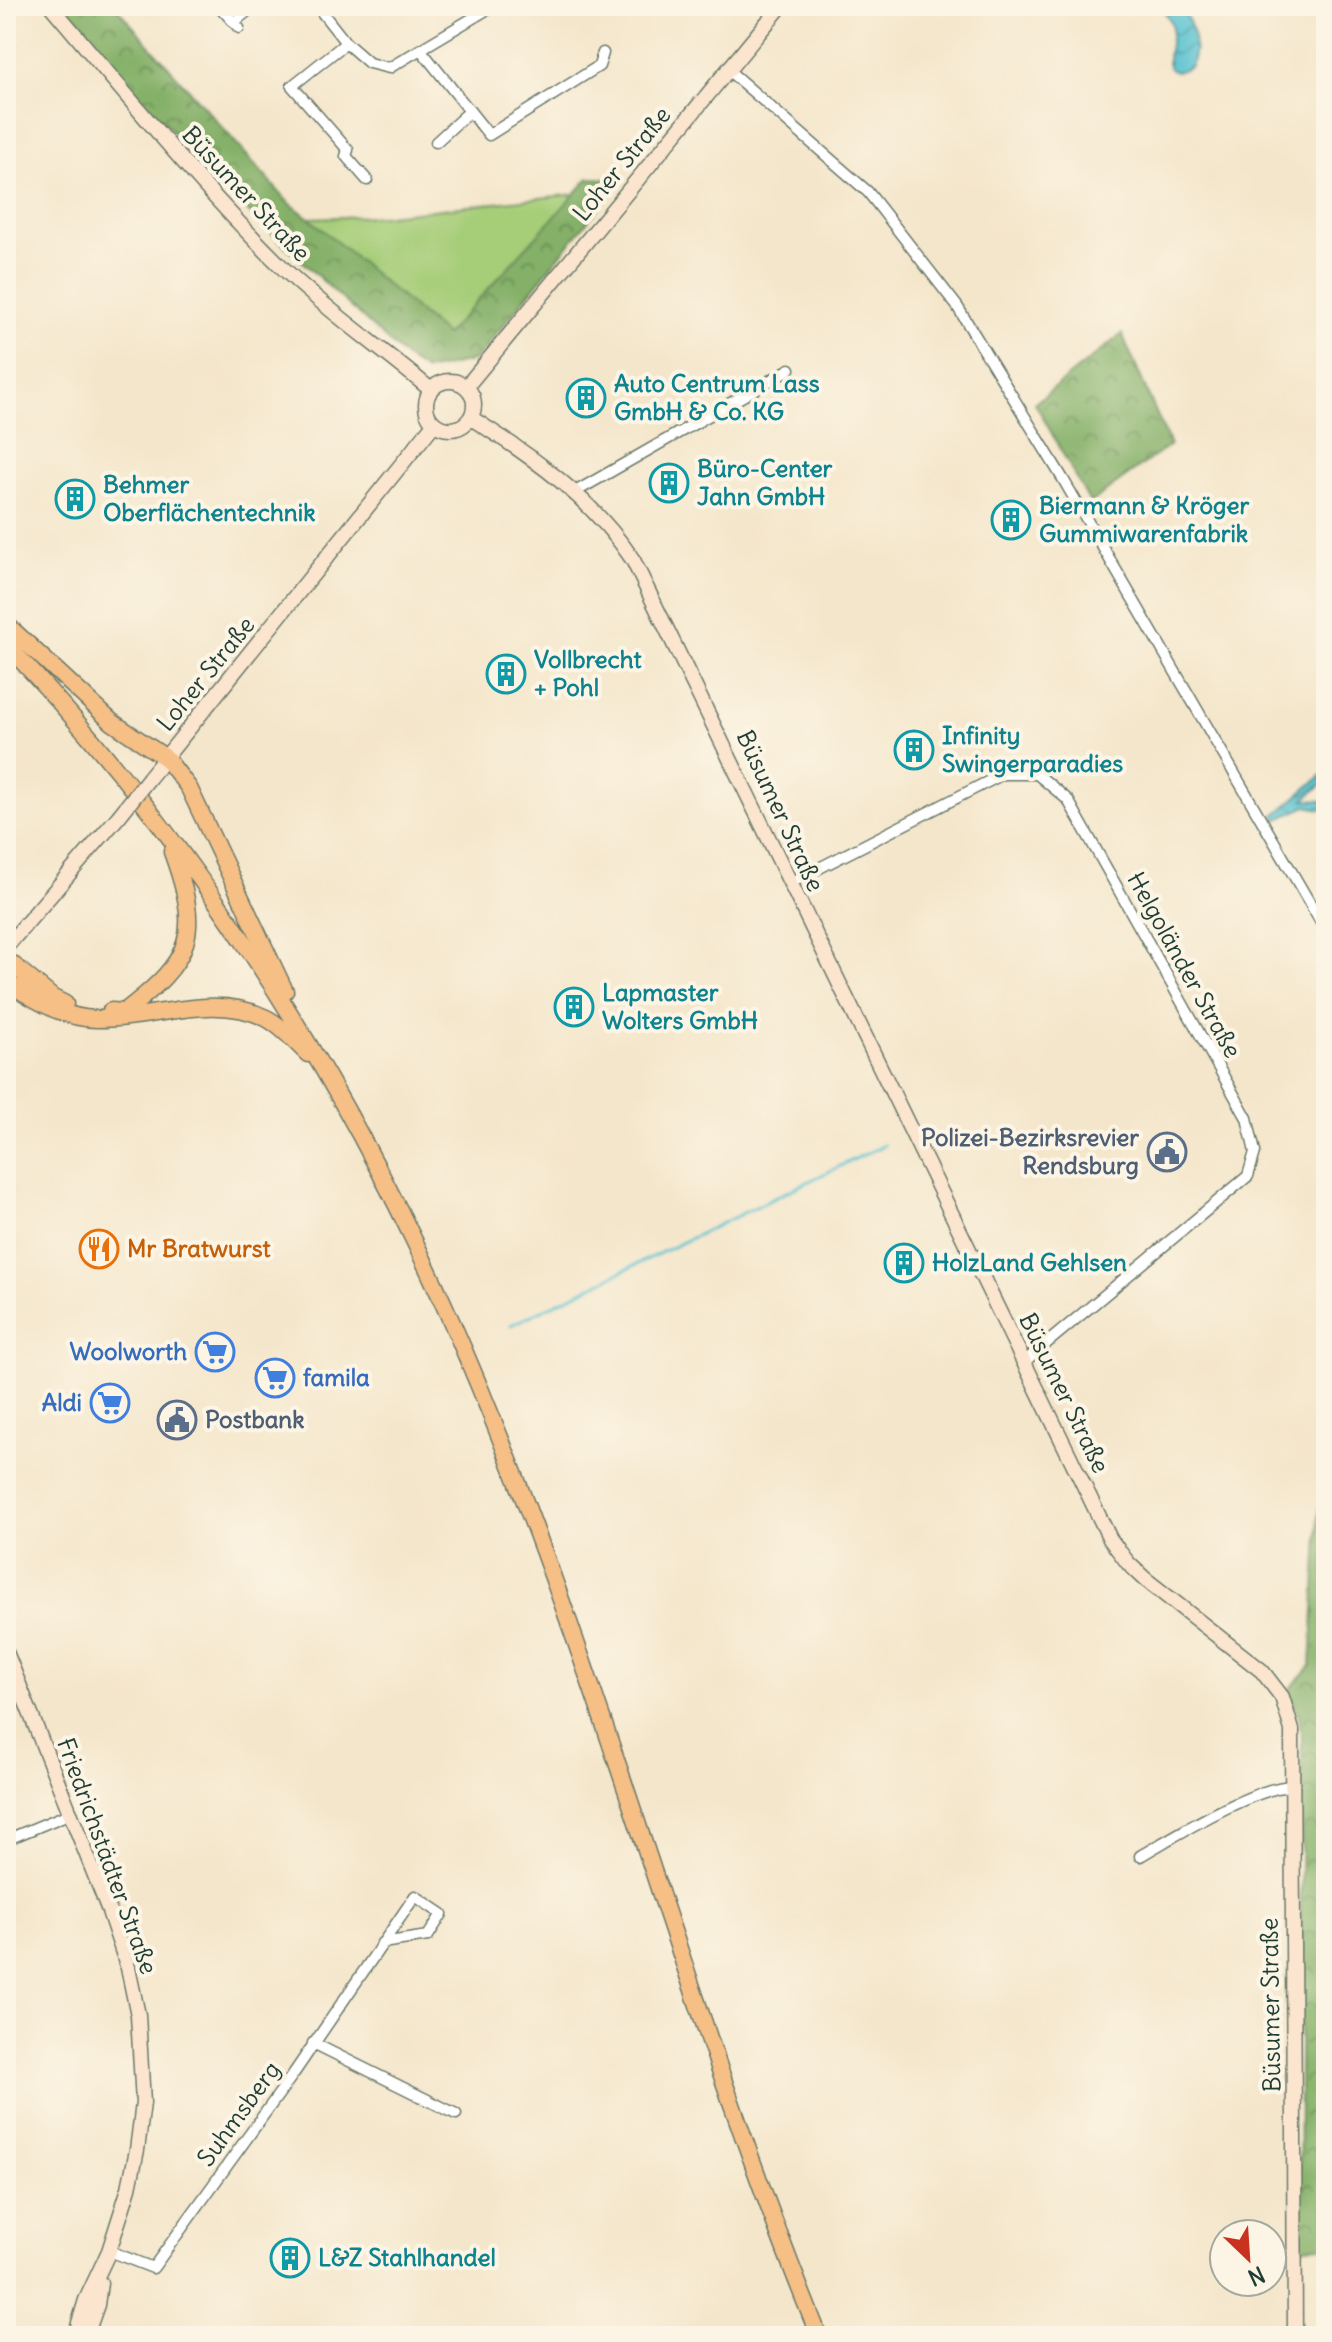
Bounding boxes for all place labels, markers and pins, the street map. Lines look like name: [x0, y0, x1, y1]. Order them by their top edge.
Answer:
place label: Auto Centrum Lass GmbH & Co. KG: [614, 368, 820, 426]
building icon: Auto Centrum Lass GmbH & Co. KG: [565, 377, 607, 419]
place label: Büro-Center Jahn GmbH: [697, 453, 833, 511]
building icon: Büro-Center Jahn GmbH: [648, 462, 690, 504]
place label: Behmer Oberflächentechnik: [103, 469, 315, 527]
building icon: Behmer Oberflächentechnik: [54, 478, 96, 520]
place label: Biermann & Kröger Gummiwarenfabrik: [1039, 490, 1249, 548]
building icon: Biermann & Kröger Gummiwarenfabrik: [990, 499, 1032, 541]
place label: Vollbrecht + Pohl: [534, 644, 642, 702]
building icon: Vollbrecht + Pohl: [485, 653, 527, 695]
place label: Infinity Swingerparadies: [942, 720, 1123, 778]
building icon: Infinity Swingerparadies: [893, 729, 935, 771]
place label: Lapmaster Wolters GmbH: [602, 977, 758, 1035]
building icon: Lapmaster Wolters GmbH: [553, 986, 595, 1028]
place label: Polizei-Bezirksrevier Rendsburg: [921, 1122, 1139, 1180]
public building icon: Polizei-Bezirksrevier Rendsburg: [1146, 1131, 1188, 1173]
restaurant icon: Mr Bratwurst: [78, 1228, 120, 1270]
place label: Mr Bratwurst: [127, 1233, 272, 1263]
building icon: HolzLand Gehlsen: [883, 1242, 925, 1284]
place label: HolzLand Gehlsen: [932, 1247, 1127, 1277]
supermarket icon: Woolworth: [194, 1331, 236, 1373]
place label: Woolworth: [70, 1336, 187, 1366]
supermarket icon: famila: [254, 1357, 296, 1399]
place label: famila: [303, 1362, 370, 1392]
supermarket icon: Aldi: [89, 1382, 131, 1424]
place label: Aldi: [42, 1387, 82, 1417]
public building icon: Postbank: [156, 1399, 198, 1441]
place label: Postbank: [205, 1404, 305, 1434]
building icon: L&Z Stahlhandel: [269, 2237, 311, 2279]
place label: L&Z Stahlhandel: [318, 2242, 496, 2272]

